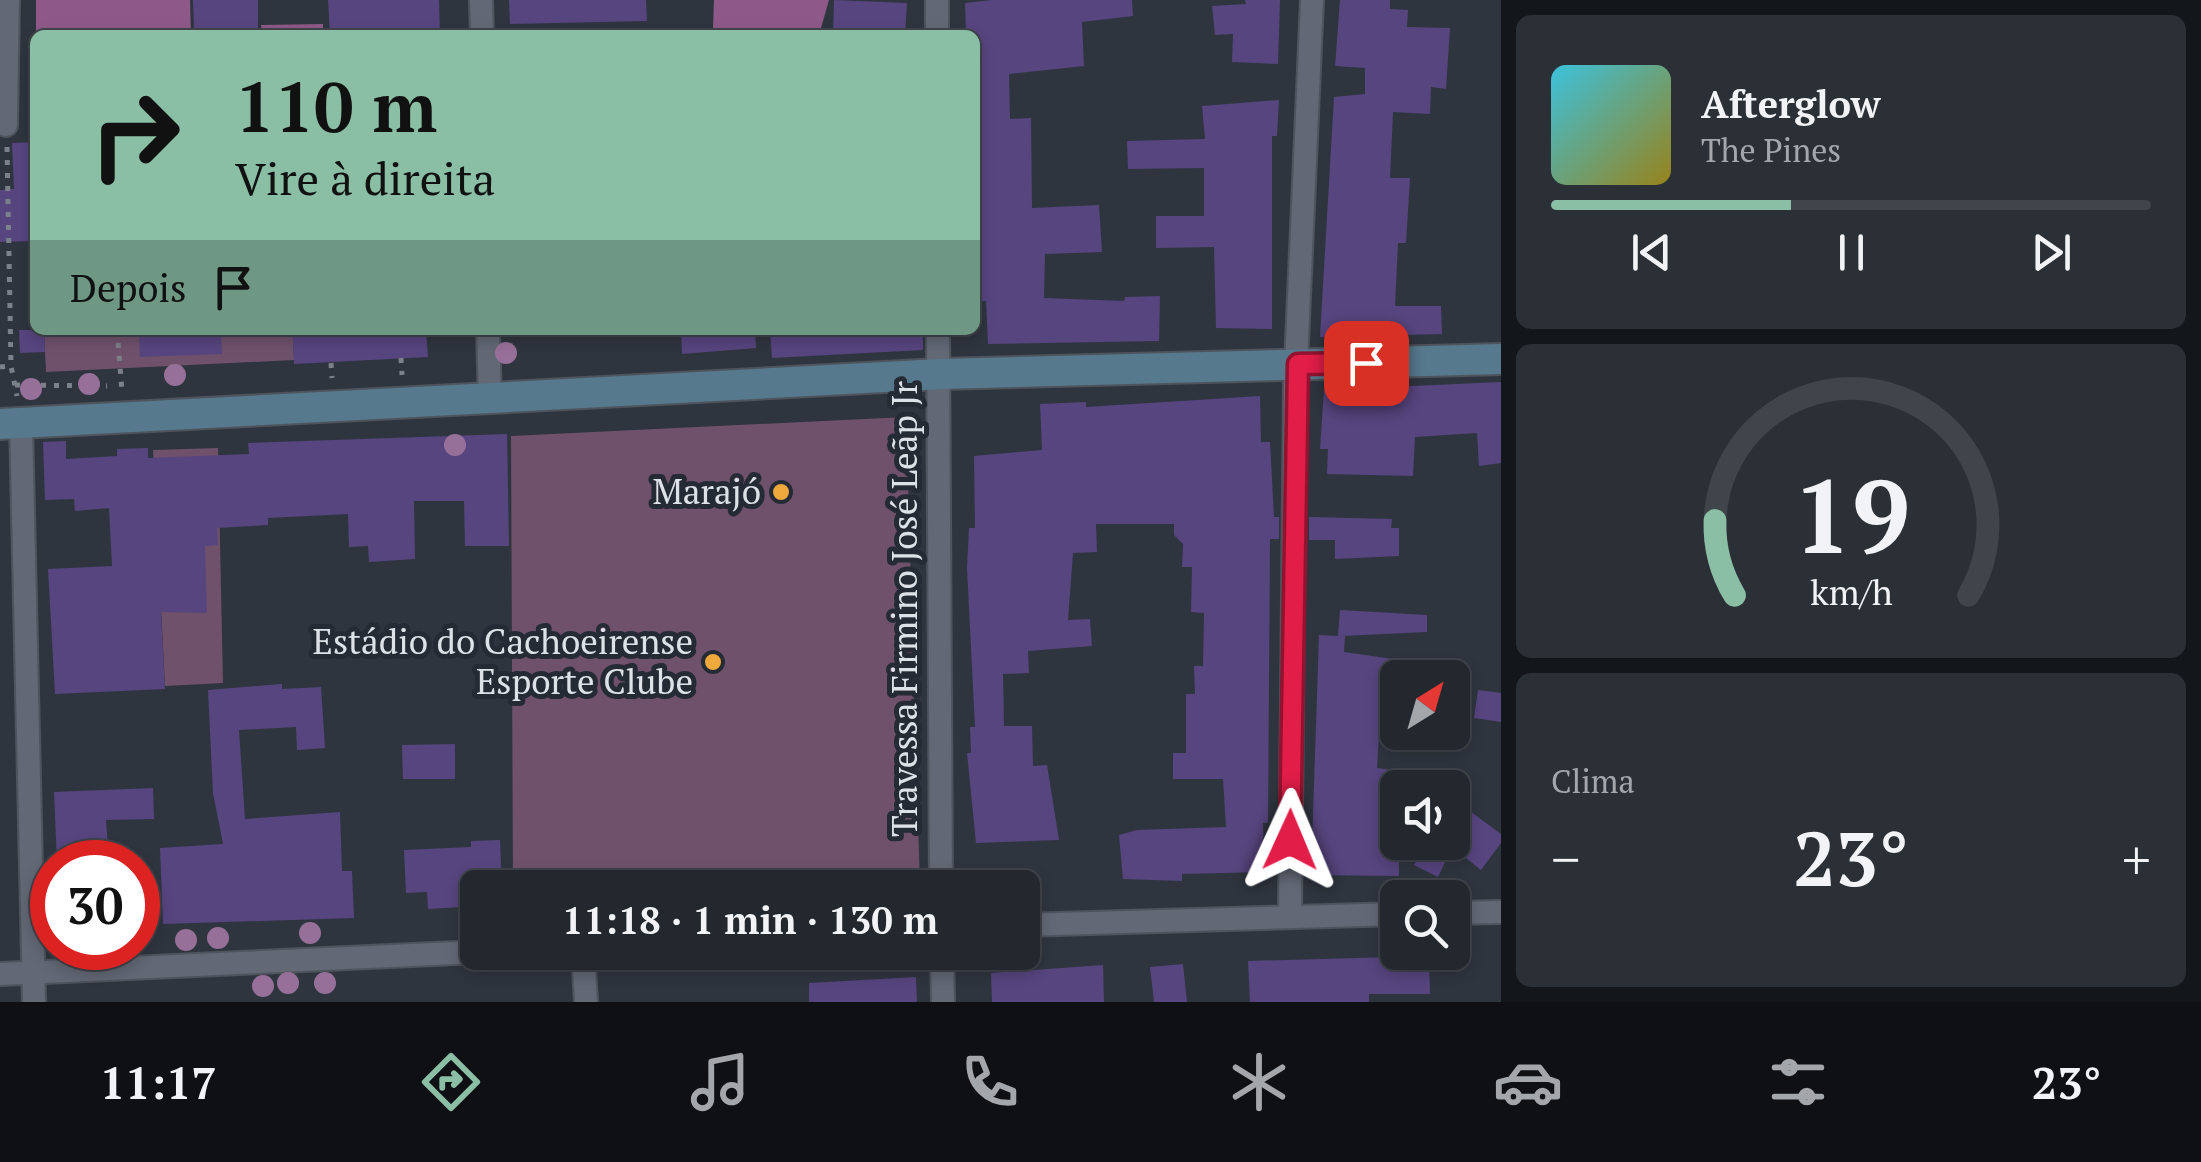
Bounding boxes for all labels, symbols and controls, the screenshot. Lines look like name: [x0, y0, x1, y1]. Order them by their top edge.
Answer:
text: 110 m: [235, 59, 437, 152]
icon: right: [70, 70, 200, 200]
text: Afterglow: [1701, 79, 1881, 129]
text: The Pines: [1701, 129, 1841, 171]
text: Vire à direita: [235, 148, 495, 208]
icon: previous: [1624, 225, 1679, 280]
icon: pause: [1824, 225, 1879, 280]
icon: next: [2024, 225, 2079, 280]
icon: arrive: [206, 260, 261, 315]
text: Depois: [70, 263, 186, 313]
pin: [1324, 321, 1409, 406]
icon: arrive: [1339, 336, 1394, 391]
street label: Travessa Firmino José Leãp Jr: [881, 380, 927, 837]
text: 19: [1792, 445, 1910, 583]
place label: Marajó: [652, 468, 761, 514]
marker: Marajó: [770, 481, 792, 503]
text: km/h: [1810, 568, 1892, 615]
place label: Estádio do Cachoeirense Esporte Clube: [313, 618, 693, 704]
marker: Estádio do Cachoeirense Esporte Clube: [702, 651, 724, 673]
north arrow: [1380, 660, 1470, 750]
map controls: [1380, 660, 1470, 970]
text: Clima: [1551, 760, 1635, 802]
button: sound: [1380, 770, 1470, 860]
position arrow: [1238, 788, 1342, 892]
text: 23°: [1793, 808, 1909, 907]
text: −: [1551, 822, 1580, 895]
text: +: [2122, 822, 2151, 895]
speed limit sign: 30: [30, 840, 160, 970]
button: search: [1380, 880, 1470, 970]
text: 11:18 · 1 min · 130 m: [562, 895, 938, 945]
icon: directions: [416, 1047, 486, 1117]
icon: music: [685, 1047, 755, 1117]
icon: phone: [955, 1047, 1025, 1117]
icon: climate: [1224, 1047, 1294, 1117]
icon: car: [1493, 1047, 1563, 1117]
icon: filters: [1763, 1047, 1833, 1117]
text: 11:17: [100, 1052, 217, 1112]
text: 23°: [2032, 1052, 2101, 1112]

